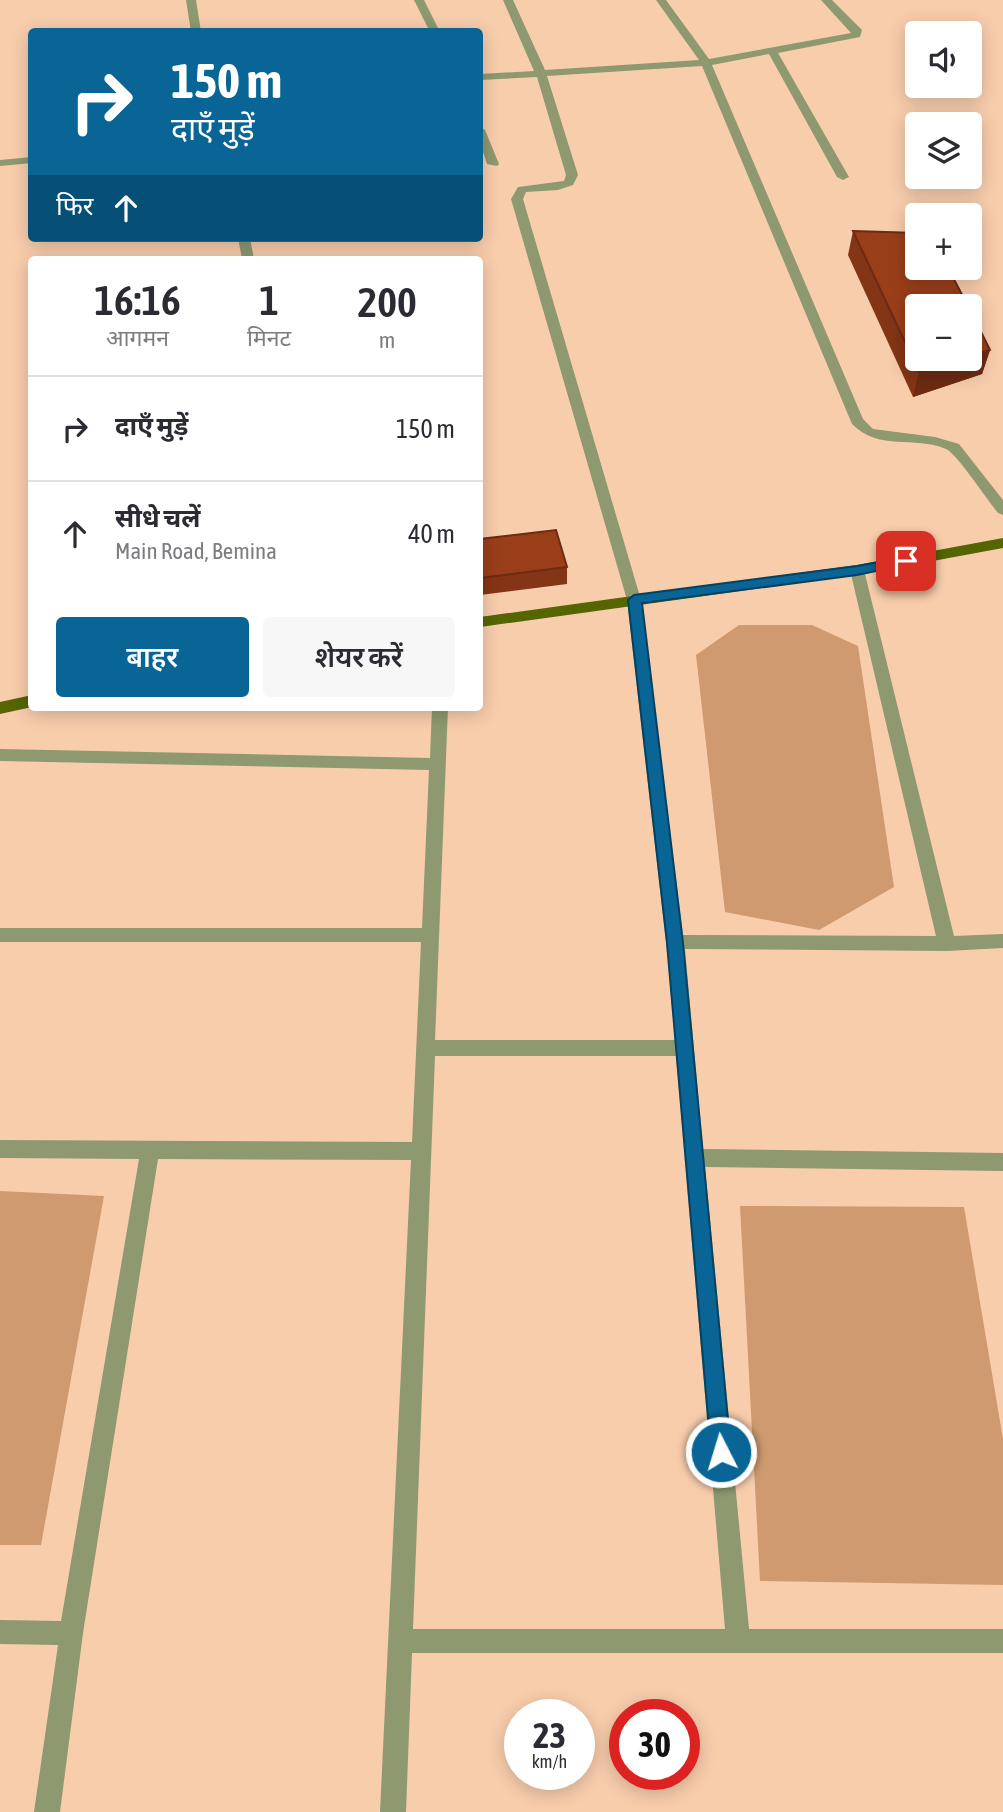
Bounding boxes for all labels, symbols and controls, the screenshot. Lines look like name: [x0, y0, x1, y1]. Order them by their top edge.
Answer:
map controls: [905, 21, 982, 371]
button: sound: [905, 21, 982, 98]
text: 150 m: [171, 52, 282, 108]
icon: right: [56, 56, 147, 147]
text: दाएँ मुड़ें: [171, 110, 255, 147]
button: layers: [905, 112, 982, 189]
icon: ahead: [107, 189, 145, 227]
text: फिर: [56, 191, 93, 221]
button: +: [905, 203, 982, 280]
text: 16:16: [94, 276, 181, 324]
text: 1: [259, 276, 279, 324]
text: 200: [357, 278, 417, 326]
button: −: [905, 294, 982, 371]
text: आगमन: [106, 325, 169, 351]
text: मिनट: [247, 325, 291, 351]
text: m: [379, 327, 395, 353]
icon: right: [56, 410, 94, 448]
text: दाएँ मुड़ें: [115, 411, 188, 441]
text: 150 m: [396, 414, 455, 444]
text: सीधे चलें: [115, 503, 201, 533]
icon: ahead: [56, 515, 94, 553]
text: 40 m: [408, 519, 455, 549]
pin: [876, 531, 936, 591]
text: Main Road, Bemina: [115, 538, 277, 564]
icon: arrive: [887, 542, 925, 580]
button: बाहर: [56, 617, 249, 697]
button: शेयर करें: [263, 617, 455, 697]
position arrow: [684, 1415, 758, 1489]
speed limit sign: 30: [609, 1699, 700, 1790]
text: 23: [533, 1715, 566, 1755]
text: km/h: [532, 1751, 567, 1772]

